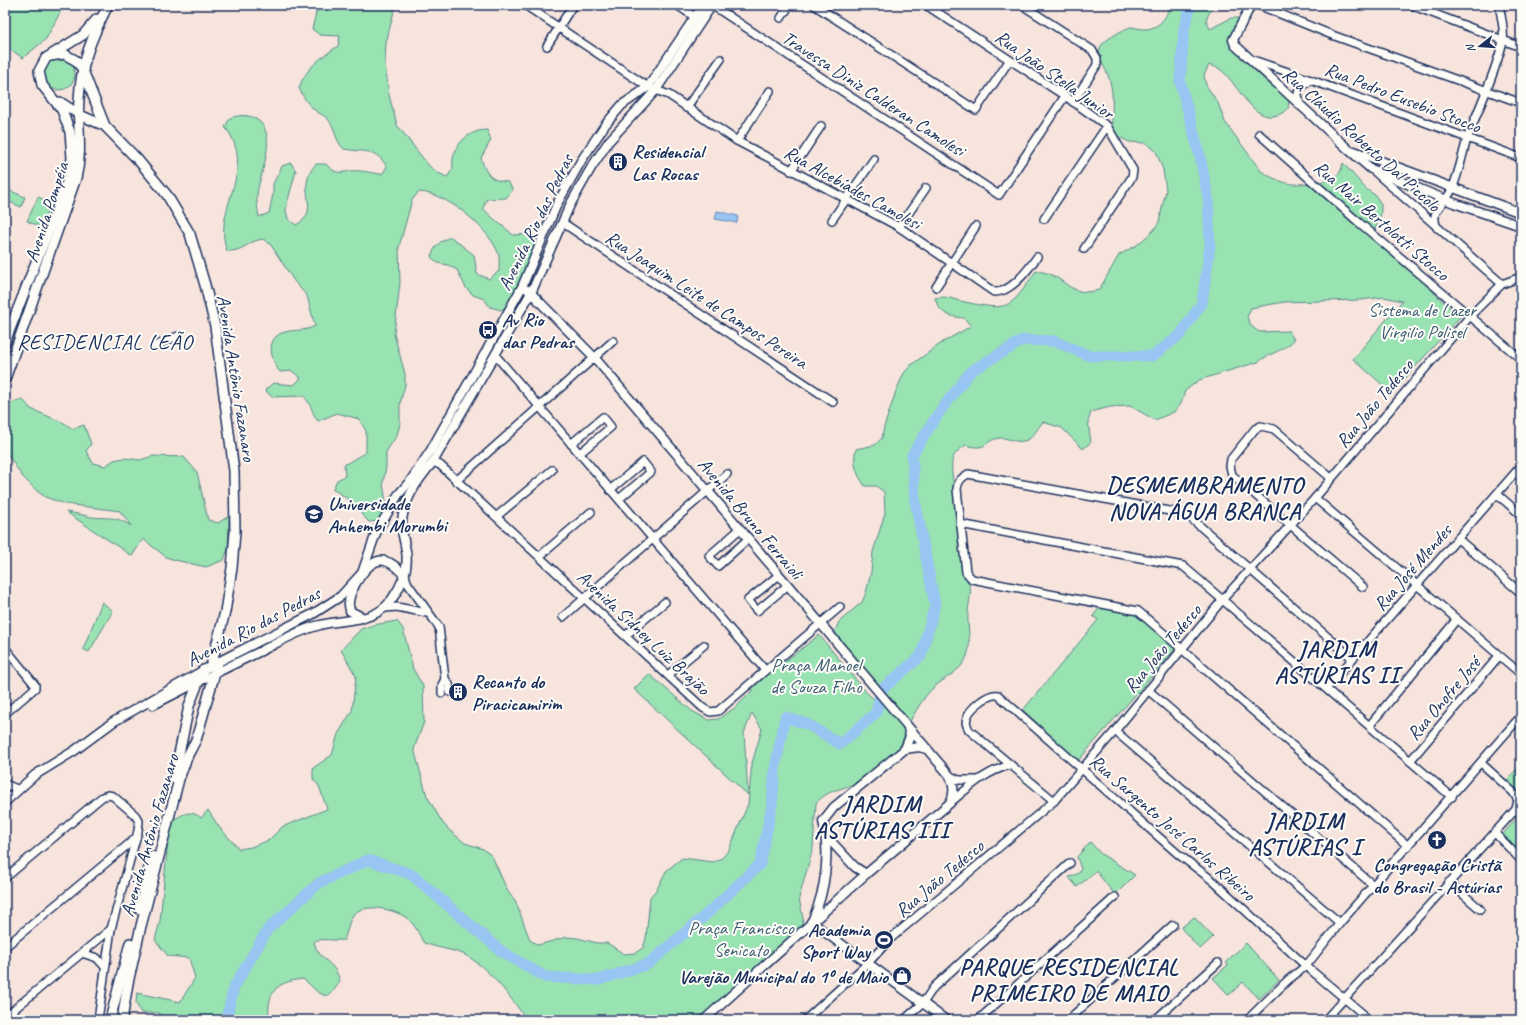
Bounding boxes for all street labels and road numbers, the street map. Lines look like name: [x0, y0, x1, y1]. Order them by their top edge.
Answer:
street label: Rua João Stella Junior: [990, 25, 1120, 125]
street label: Travessa Diniz Calderan Camolesi: [777, 26, 972, 163]
street label: Rua Pedro Eusebio Stocco: [1321, 57, 1485, 139]
street label: Rua Cláudio Roberto Dal Piccolo: [1277, 62, 1446, 218]
street label: Rua Alcebíades Camolesi: [780, 140, 927, 237]
street label: Avenida Rio das Pedras: [493, 149, 580, 294]
street label: Rua Nair Bertolotti Stocco: [1309, 155, 1455, 287]
street label: Avenida Pompéia: [19, 158, 75, 265]
street label: Rua Joaquim Leite de Campos Pereira: [601, 225, 814, 375]
street label: Avenida Antônio Fazanaro: [211, 293, 261, 464]
street label: Rua João Tedesco: [1331, 353, 1420, 453]
street label: Avenida Bruno Ferraioli: [692, 453, 810, 586]
street label: Rua José Mendes: [1369, 518, 1458, 616]
street label: Avenida Sidney Luiz Brajão: [572, 565, 716, 701]
street label: Avenida Rio das Pedras: [182, 581, 326, 672]
street label: Rua João Tedesco: [1119, 598, 1208, 698]
street label: Rua Onofre José: [1402, 650, 1488, 745]
street label: Rua Sargento José Carlos Ribeiro: [1084, 749, 1261, 907]
street label: Avenida Antônio Fazanaro: [115, 750, 185, 919]
street label: Rua João Tedesco: [890, 834, 990, 923]

